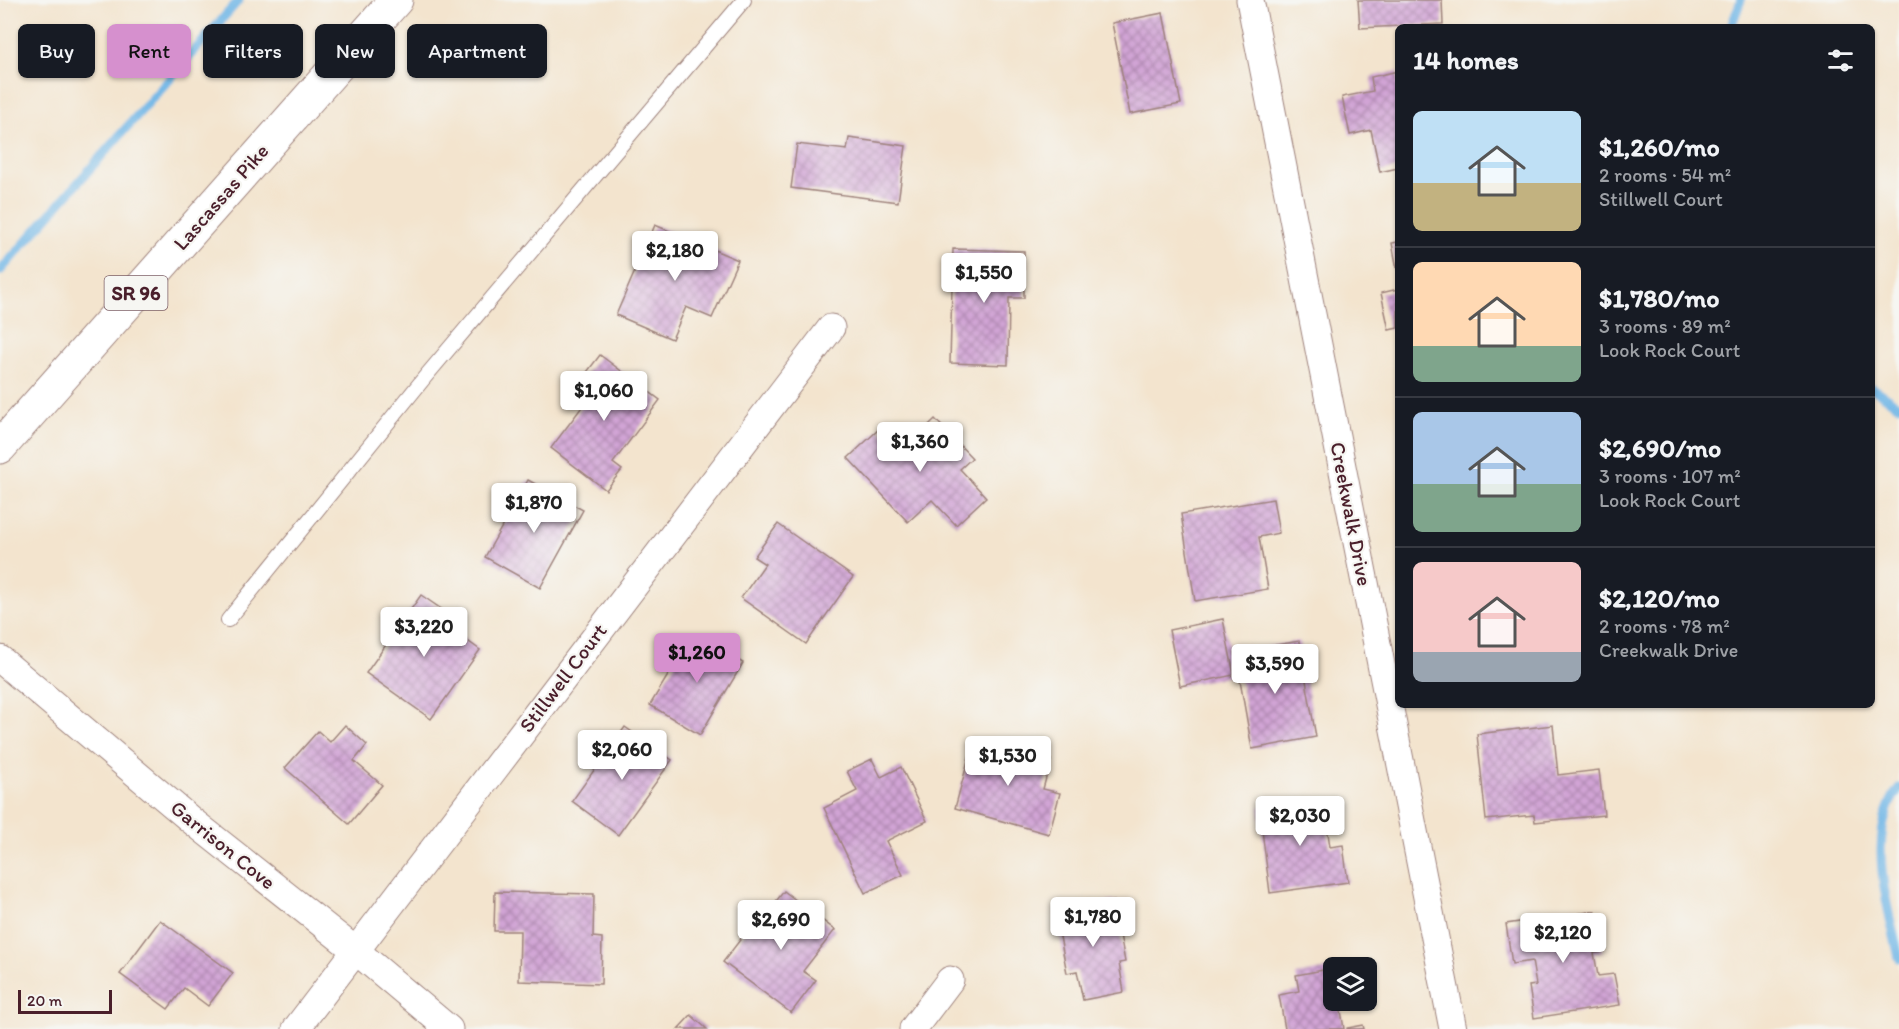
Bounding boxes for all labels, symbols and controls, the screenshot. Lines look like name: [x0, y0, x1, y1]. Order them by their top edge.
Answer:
chip: Buy: [18, 24, 95, 78]
chip: Rent: [107, 24, 191, 78]
chip: Filters: [203, 24, 303, 78]
chip: New: [315, 24, 395, 78]
chip: Apartment: [407, 24, 547, 78]
text: 14 homes: [1413, 44, 1519, 76]
icon: filters: [1824, 44, 1857, 77]
text: $1,260/mo: [1599, 131, 1720, 163]
icon: home: [1461, 135, 1533, 207]
street label: Lascassas Pike: [168, 138, 274, 255]
text: 2 rooms · 54 m²: [1599, 163, 1731, 187]
text: Stillwell Court: [1599, 187, 1723, 211]
pin: $2,180: [626, 231, 724, 282]
text: $2,180: [646, 238, 704, 262]
pin: $1,550: [935, 253, 1033, 304]
text: $1,550: [955, 260, 1013, 284]
road number: SR 96: [104, 276, 168, 310]
text: $1,780/mo: [1599, 282, 1720, 314]
icon: home: [1461, 286, 1533, 358]
text: 3 rooms · 89 m²: [1599, 314, 1731, 338]
text: Look Rock Court: [1599, 338, 1740, 362]
pin: $1,060: [555, 371, 653, 422]
text: $1,060: [574, 378, 634, 402]
pin: $1,360: [871, 422, 969, 473]
text: $1,360: [891, 429, 949, 453]
text: $2,690/mo: [1599, 432, 1721, 464]
icon: home: [1461, 436, 1533, 508]
street label: Creekwalk Drive: [1325, 440, 1378, 588]
text: 3 rooms · 107 m²: [1599, 464, 1741, 488]
pin: $1,870: [485, 483, 583, 534]
text: Look Rock Court: [1599, 488, 1740, 512]
text: $1,870: [505, 490, 563, 514]
text: $2,120/mo: [1599, 582, 1720, 614]
icon: home: [1461, 586, 1533, 658]
pin: $3,220: [375, 607, 473, 658]
text: $3,220: [394, 614, 454, 638]
text: 2 rooms · 78 m²: [1599, 614, 1730, 638]
street label: Stillwell Court: [514, 618, 612, 737]
pin: $1,260: [648, 633, 746, 684]
text: Creekwalk Drive: [1599, 638, 1738, 662]
text: $1,260: [668, 640, 726, 664]
pin: $3,590: [1226, 644, 1324, 695]
text: $3,590: [1245, 651, 1305, 675]
pin: $2,060: [573, 730, 671, 781]
pin: $1,530: [959, 736, 1057, 787]
text: $2,060: [592, 737, 652, 761]
text: $1,530: [979, 743, 1037, 767]
street label: Garrison Cove: [166, 795, 281, 895]
pin: $2,030: [1251, 796, 1349, 847]
text: $2,030: [1270, 803, 1330, 827]
pin: $1,780: [1044, 897, 1142, 948]
pin: $2,690: [732, 900, 830, 951]
text: $1,780: [1064, 904, 1122, 928]
text: $2,690: [752, 907, 810, 931]
pin: $2,120: [1514, 913, 1612, 964]
text: $2,120: [1534, 920, 1592, 944]
map controls: [1323, 957, 1377, 1011]
button: layers: [1323, 957, 1377, 1011]
scale bar: [18, 987, 112, 1014]
text: 20 m: [27, 991, 62, 1010]

